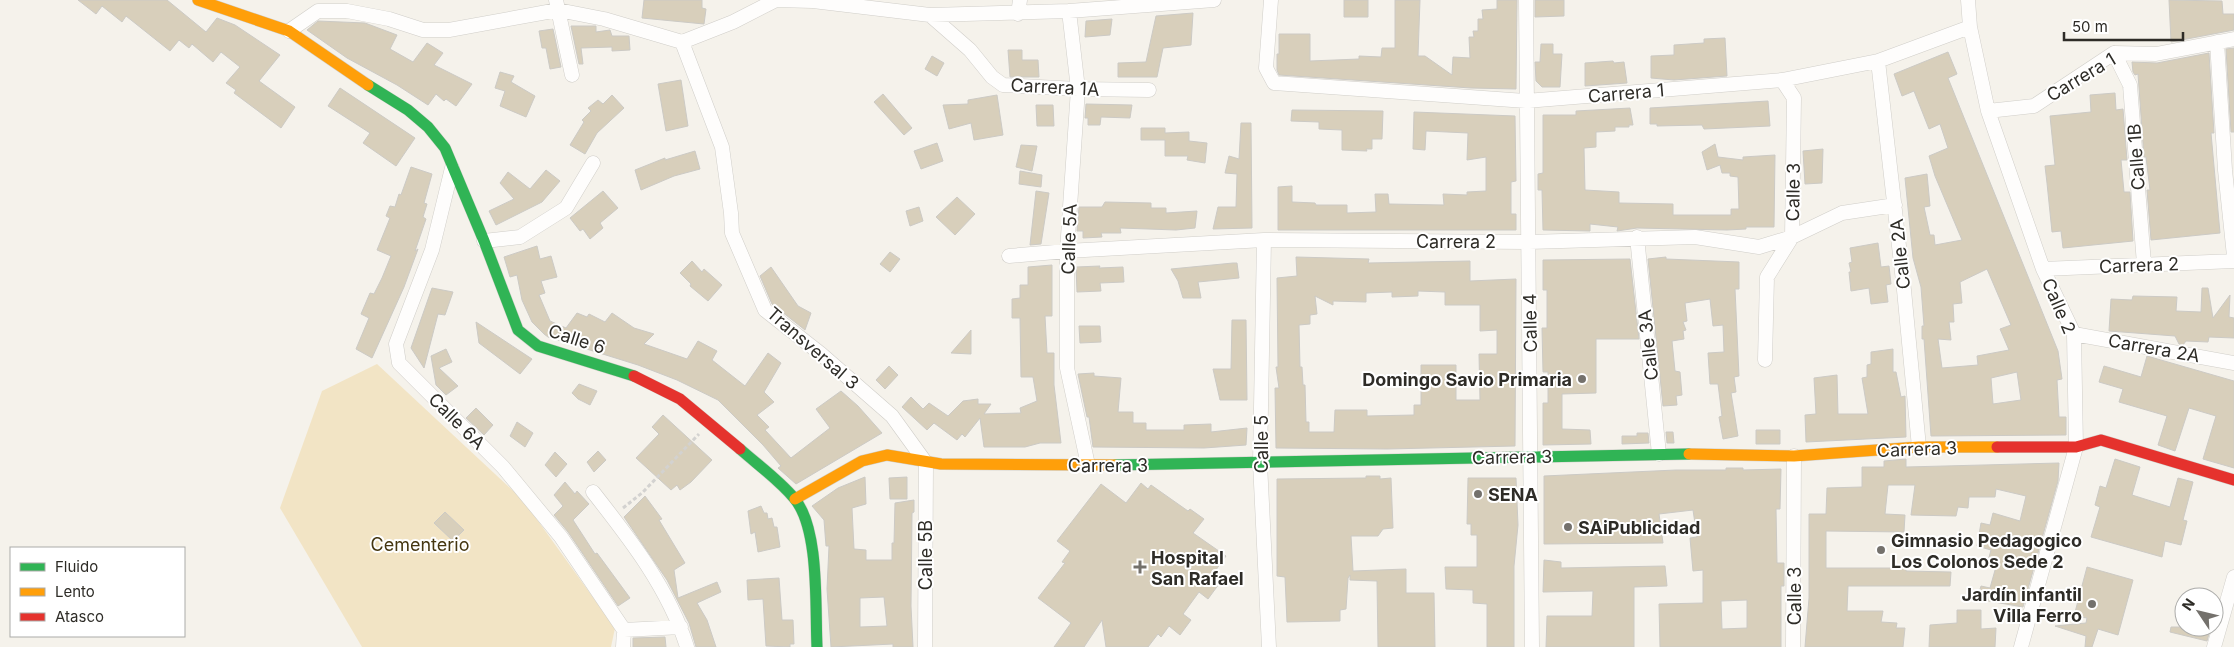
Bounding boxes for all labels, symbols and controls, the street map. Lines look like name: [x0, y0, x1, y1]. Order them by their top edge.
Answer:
scale bar: [2064, 10, 2183, 42]
text: 50 m: [2072, 17, 2108, 36]
street label: Carrera 1: [2043, 48, 2119, 106]
street label: Carrera 1A: [1010, 74, 1100, 100]
street label: Carrera 1: [1587, 79, 1665, 107]
street label: Calle 1B: [2123, 123, 2149, 191]
street label: Calle 3: [1782, 162, 1804, 222]
street label: Calle 5A: [1057, 203, 1081, 275]
street label: Calle 2A: [1886, 218, 1914, 290]
street label: Carrera 2: [1416, 231, 1496, 252]
street label: Carrera 2: [2099, 253, 2179, 277]
street label: Calle 2: [2038, 275, 2080, 337]
street label: Calle 4: [1519, 293, 1541, 353]
street label: Transversal 3: [763, 302, 863, 394]
street label: Calle 3A: [1634, 309, 1662, 381]
street label: Calle 6: [546, 320, 608, 358]
street label: Carrera 2A: [2107, 330, 2201, 366]
place label: Domingo Savio Primaria: [1362, 369, 1572, 390]
marker: Domingo Savio Primaria: [1576, 373, 1588, 385]
street label: Calle 6A: [424, 388, 490, 454]
street label: Calle 5: [1251, 415, 1272, 473]
street label: Carrera 3: [1876, 437, 1958, 461]
street label: Carrera 3: [1472, 446, 1552, 468]
street label: Carrera 3: [1068, 455, 1148, 476]
place label: SENA: [1488, 484, 1538, 505]
marker: SENA: [1472, 488, 1484, 500]
place label: SAiPublicidad: [1578, 517, 1700, 538]
street label: Calle 5B: [915, 520, 936, 590]
marker: SAiPublicidad: [1562, 521, 1574, 533]
place label: Gimnasio Pedagogico Los Colonos Sede 2: [1891, 530, 2082, 572]
park label: Cementerio: [371, 534, 469, 555]
marker: Gimnasio Pedagogico Los Colonos Sede 2: [1875, 544, 1887, 556]
legend: [10, 547, 185, 637]
place label: Hospital San Rafael: [1151, 547, 1244, 589]
text: Fluido: [55, 557, 98, 576]
marker: Hospital San Rafael: [1133, 560, 1147, 574]
street label: Calle 3: [1784, 567, 1805, 625]
text: Lento: [55, 582, 95, 601]
place label: Jardín infantil Villa Ferro: [1962, 584, 2082, 626]
north arrow: [2174, 587, 2224, 637]
text: N: [2178, 595, 2198, 614]
marker: Jardín infantil Villa Ferro: [2086, 598, 2098, 610]
text: Atasco: [55, 607, 104, 626]

